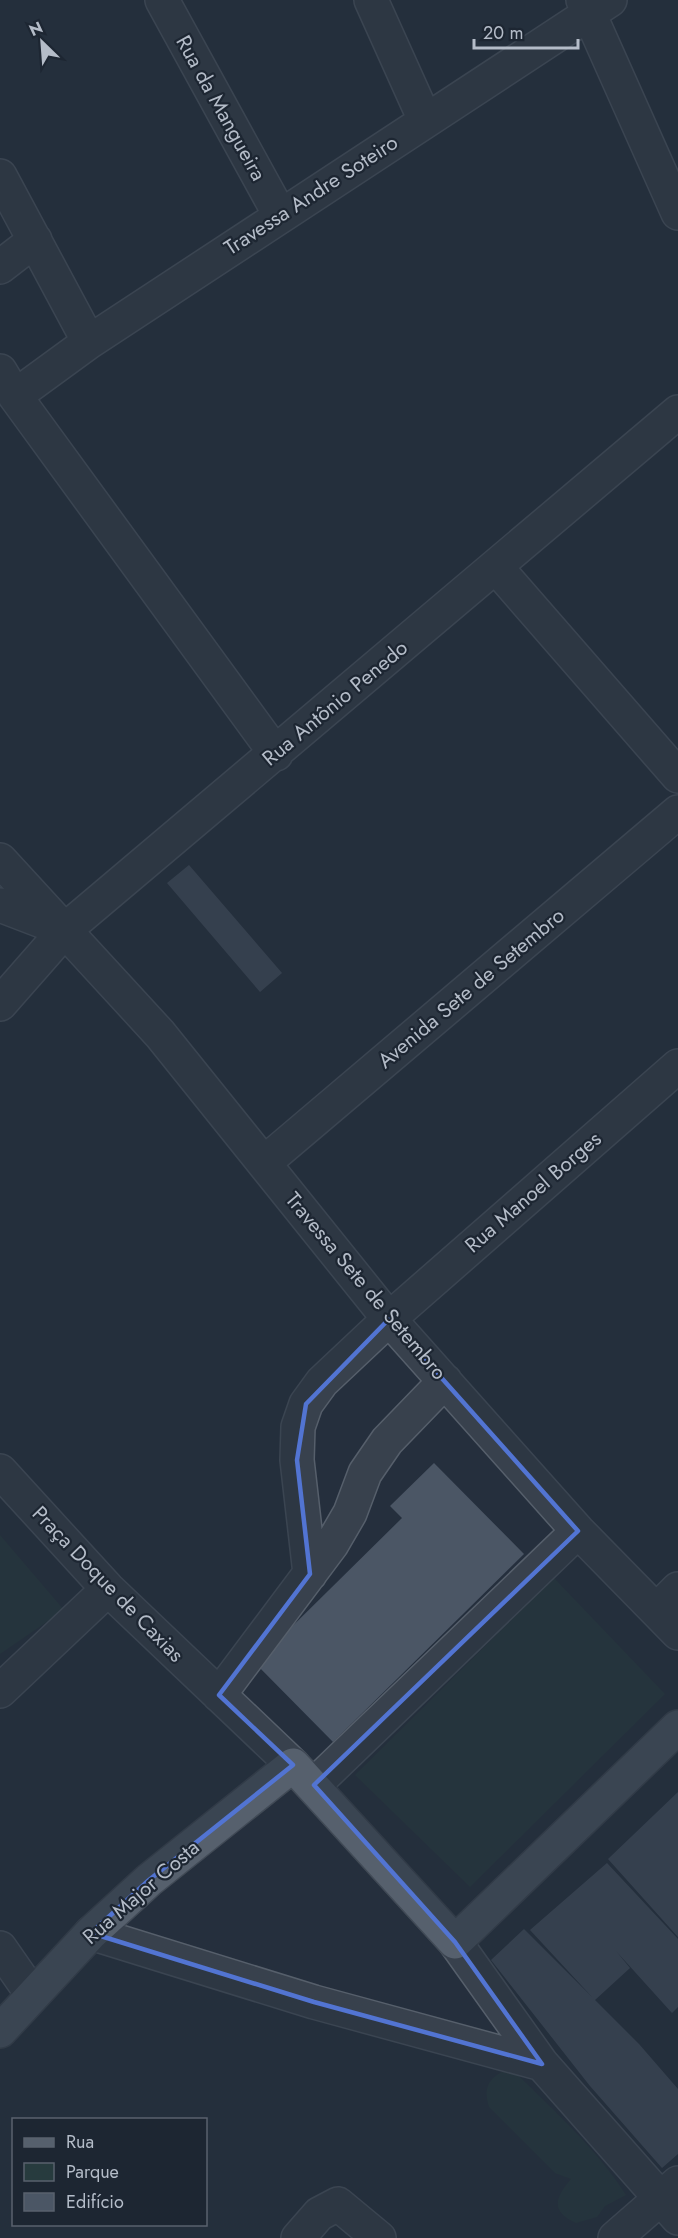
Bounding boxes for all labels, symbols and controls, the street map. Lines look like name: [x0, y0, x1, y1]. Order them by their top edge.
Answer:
north arrow: [12, 12, 72, 72]
scale bar: [474, 12, 578, 50]
text: N: [25, 16, 46, 42]
text: 20 m: [483, 20, 523, 46]
street label: Rua da Mangueira: [169, 30, 273, 186]
street label: Travessa Andre Soteiro: [218, 127, 404, 263]
street label: Rua Antônio Penedo: [256, 633, 414, 773]
street label: Avenida Sete de Setembro: [371, 901, 571, 1075]
street label: Rua Manoel Borges: [458, 1124, 608, 1260]
street label: Travessa Sete de Setembro: [278, 1186, 454, 1386]
street label: Praça Doque de Caxias: [25, 1499, 191, 1669]
street label: Rua Major Costa: [76, 1833, 206, 1951]
legend: [12, 2118, 207, 2226]
text: Rua: [66, 2129, 94, 2155]
text: Parque: [66, 2159, 119, 2185]
text: Edifício: [66, 2189, 124, 2215]

